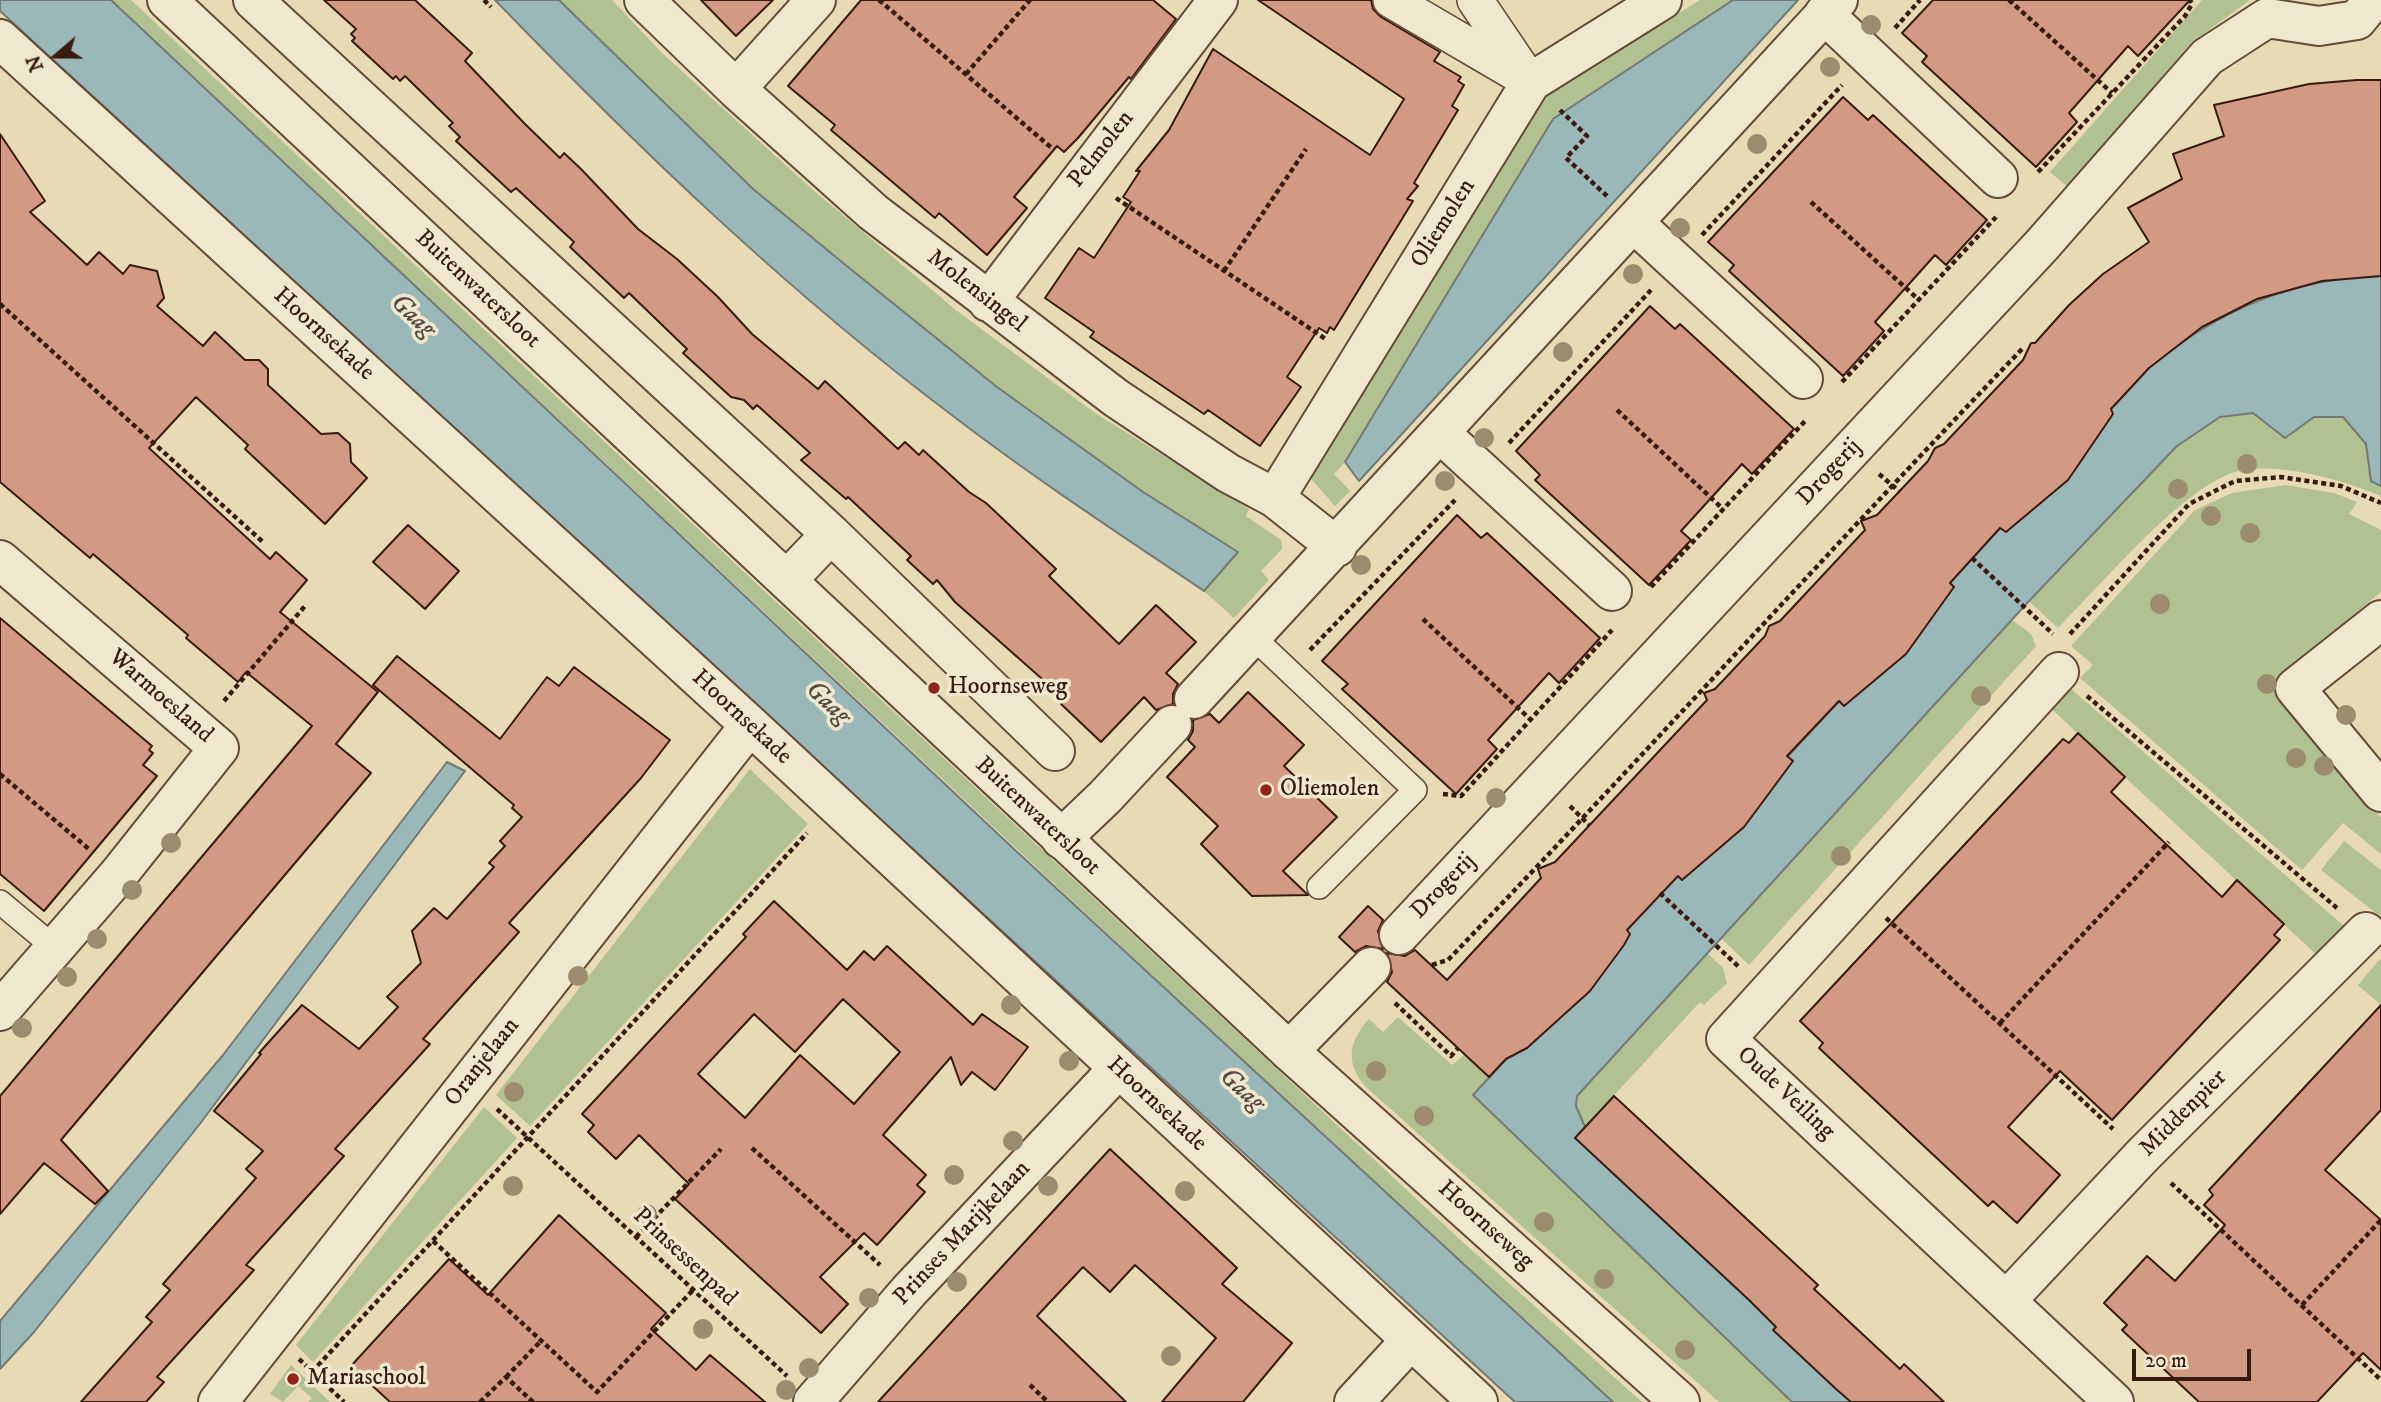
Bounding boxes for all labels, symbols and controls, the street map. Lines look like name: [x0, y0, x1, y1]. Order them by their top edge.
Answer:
north arrow: [21, 21, 91, 91]
text: N: [22, 52, 49, 75]
street label: Pelmolen: [1063, 106, 1141, 194]
street label: Oliemolen: [1405, 174, 1483, 274]
street label: Buitenwatersloot: [408, 225, 546, 355]
street label: Molensingel: [921, 244, 1031, 340]
street label: Hoornsekade: [266, 282, 380, 388]
water label: Gaag: [383, 288, 441, 346]
street label: Drogerij: [1792, 434, 1868, 512]
street label: Warmoesland: [102, 644, 218, 750]
street label: Hoornsekade: [685, 664, 797, 772]
place label: Hoornseweg: [948, 674, 1067, 702]
water label: Gaag: [798, 675, 856, 733]
marker: Hoornseweg: [926, 680, 942, 696]
street label: Buitenwatersloot: [968, 752, 1106, 882]
place label: Oliemolen: [1280, 776, 1379, 804]
marker: Oliemolen: [1258, 782, 1274, 798]
street label: Drogerij: [1406, 848, 1482, 926]
street label: Oranjelaan: [439, 1013, 527, 1113]
street label: Oude Veiling: [1730, 1041, 1840, 1147]
street label: Hoornsekade: [1100, 1051, 1212, 1159]
water label: Gaag: [1212, 1062, 1270, 1120]
street label: Middenpier: [2134, 1064, 2234, 1164]
street label: Prinses Marijkelaan: [889, 1156, 1037, 1312]
street label: Hoornseweg: [1431, 1175, 1539, 1277]
street label: Prinsessenpad: [626, 1202, 742, 1314]
scale bar: [2136, 1336, 2255, 1380]
text: 20 m: [2145, 1348, 2187, 1374]
place label: Mariaschool: [307, 1365, 426, 1393]
marker: Mariaschool: [285, 1371, 301, 1387]

